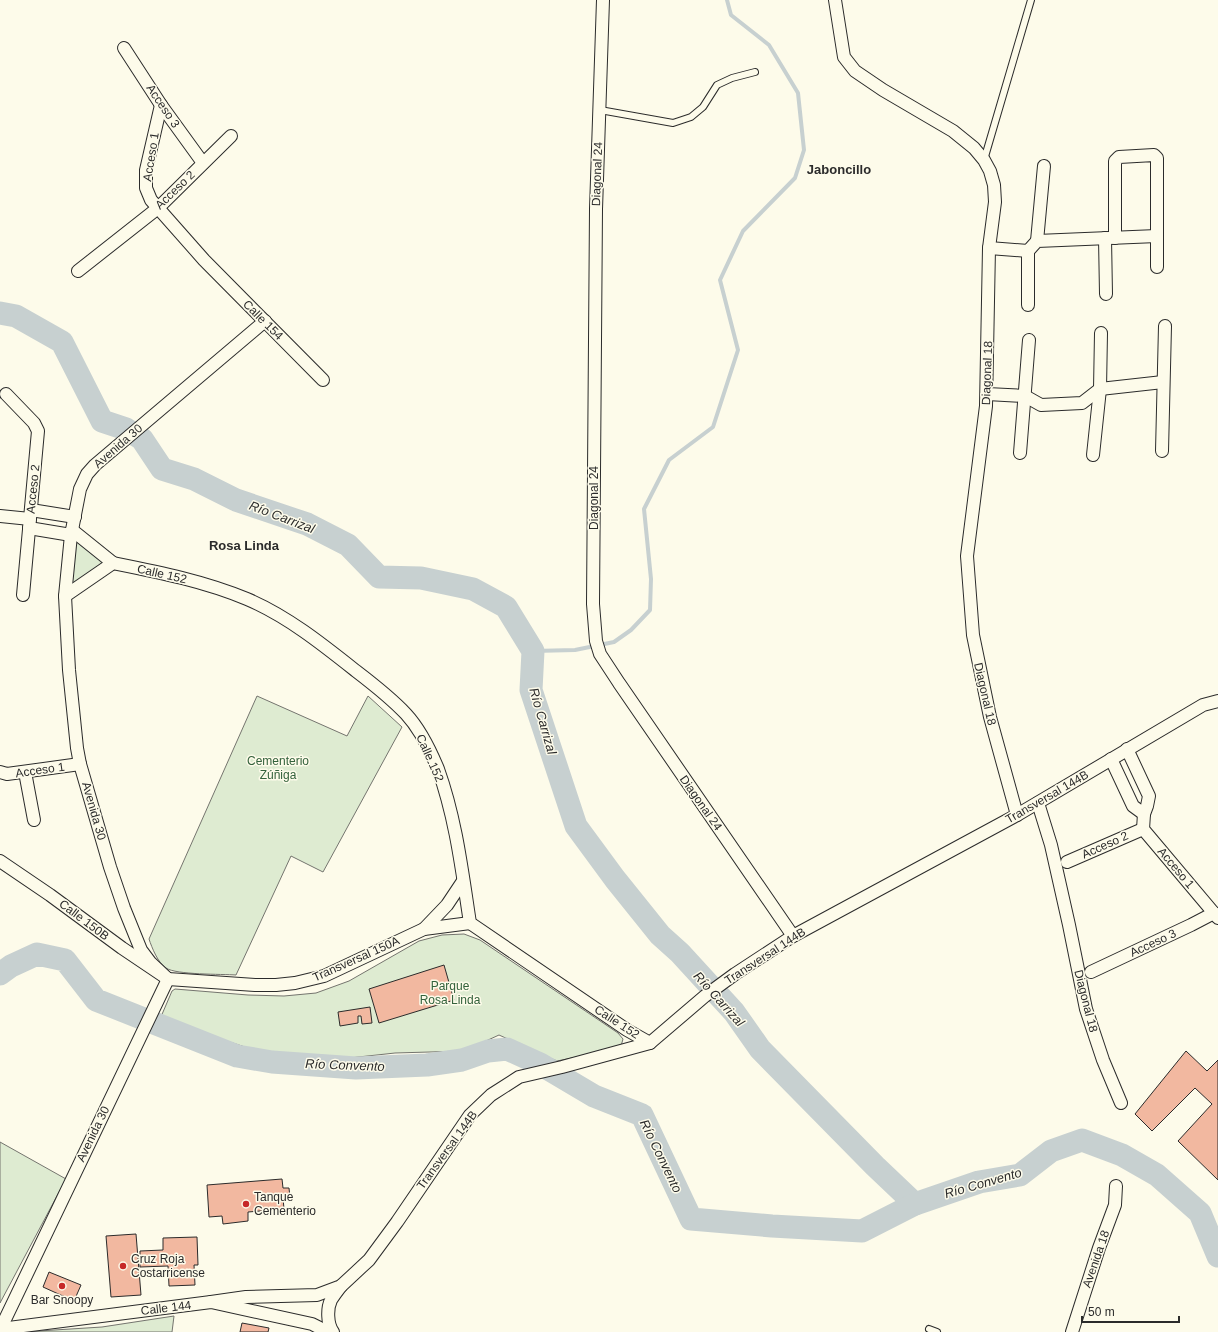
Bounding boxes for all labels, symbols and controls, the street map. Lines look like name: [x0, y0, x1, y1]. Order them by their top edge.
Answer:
street label: Acceso 3: [143, 82, 183, 131]
street label: Acceso 1: [140, 131, 162, 182]
street label: Diagonal 24: [589, 141, 605, 206]
district label: Jaboncillo: [807, 162, 871, 177]
street label: Acceso 2: [152, 168, 198, 212]
street label: Calle 154: [240, 297, 286, 343]
street label: Diagonal 18: [979, 340, 995, 405]
street label: Avenida 30: [91, 421, 145, 471]
street label: Acceso 2: [23, 463, 43, 514]
street label: Diagonal 24: [587, 466, 601, 530]
water label: Río Carrizal: [247, 498, 318, 537]
district label: Rosa Linda: [209, 538, 280, 553]
street label: Calle 152: [136, 561, 189, 587]
street label: Diagonal 18: [971, 661, 999, 727]
water label: Río Carrizal: [526, 686, 560, 757]
street label: Calle 152: [413, 732, 447, 784]
park label: Cementerio Zúñiga: [247, 754, 309, 782]
street label: Acceso 1: [15, 760, 66, 780]
street label: Transversal 144B: [1003, 768, 1091, 826]
street label: Diagonal 24: [677, 773, 725, 834]
street label: Avenida 30: [79, 780, 109, 842]
street label: Acceso 2: [1080, 828, 1131, 861]
street label: Acceso 1: [1155, 845, 1197, 892]
street label: Calle 150B: [56, 897, 112, 943]
street label: Transversal 144B: [722, 925, 808, 987]
street label: Acceso 3: [1128, 926, 1179, 960]
street label: Transversal 150A: [310, 934, 402, 984]
water label: Río Carrizal: [690, 968, 748, 1030]
street label: Diagonal 18: [1071, 968, 1101, 1034]
park label: Parque Rosa Linda: [420, 979, 481, 1007]
street label: Calle 152: [592, 1002, 642, 1042]
water label: Río Convento: [305, 1056, 385, 1074]
street label: Avenida 30: [74, 1104, 113, 1164]
street label: Transversal 144B: [414, 1108, 480, 1192]
water label: Río Convento: [637, 1117, 685, 1195]
water label: Río Convento: [943, 1165, 1023, 1201]
place label: Tanque Cementerio: [254, 1190, 316, 1218]
marker: Tanque Cementerio: [241, 1199, 251, 1209]
street label: Avenida 18: [1080, 1228, 1112, 1290]
place label: Cruz Roja Costarricense: [131, 1252, 205, 1280]
marker: Cruz Roja Costarricense: [118, 1261, 128, 1271]
marker: Bar Snoopy: [57, 1281, 67, 1291]
place label: Bar Snoopy: [31, 1293, 93, 1307]
street label: Calle 144: [140, 1298, 192, 1318]
scale bar: [1082, 1298, 1179, 1324]
text: 50 m: [1088, 1305, 1115, 1319]

